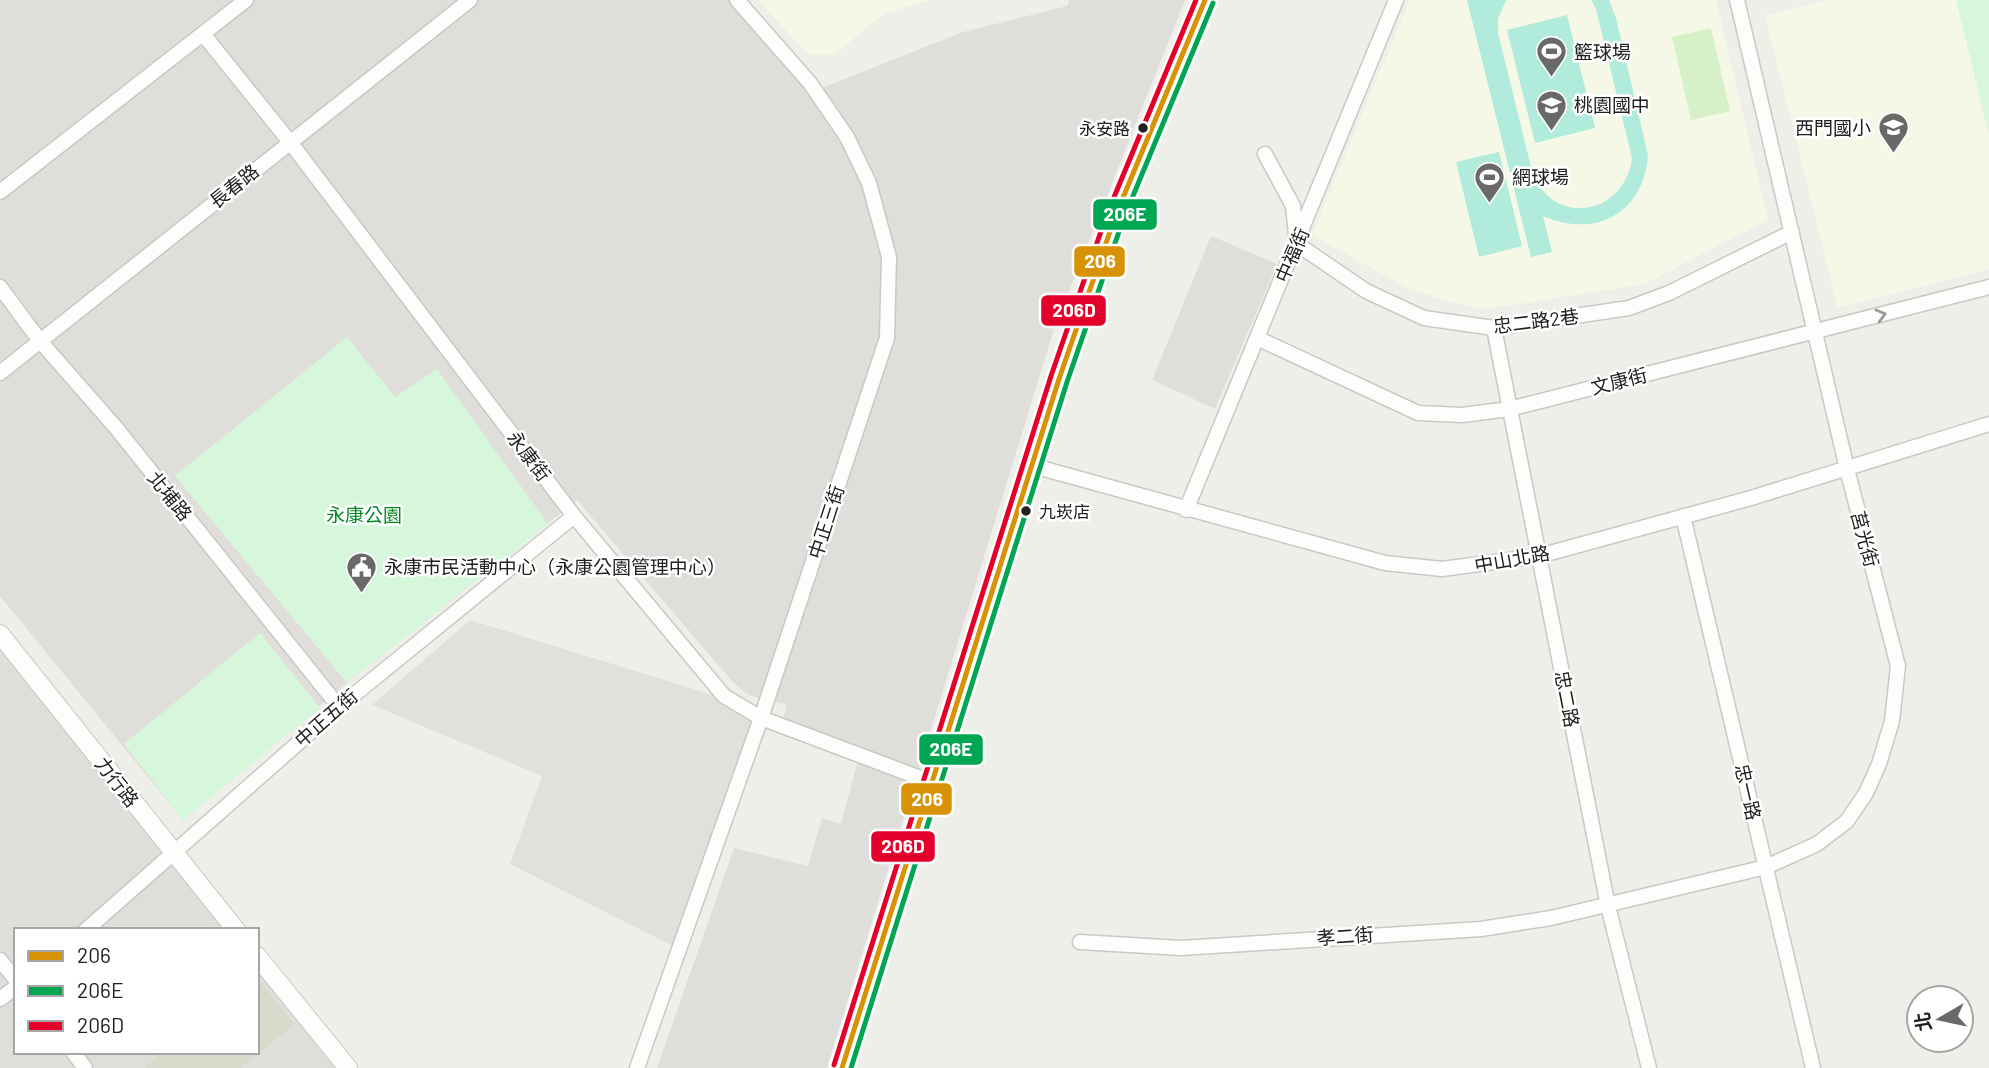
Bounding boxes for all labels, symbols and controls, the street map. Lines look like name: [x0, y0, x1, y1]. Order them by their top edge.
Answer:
sports icon: 籃球場: [1534, 35, 1568, 79]
place label: 籃球場: [1574, 40, 1631, 63]
school or university icon: 桃園國中: [1534, 88, 1568, 132]
place label: 桃園國中: [1574, 93, 1650, 116]
school or university icon: 西門國小: [1877, 111, 1911, 155]
place label: 西門國小: [1795, 116, 1871, 139]
place label: 永安路: [1079, 118, 1130, 138]
marker: 永安路: [1136, 121, 1150, 135]
street label: 長春路: [204, 159, 263, 212]
sports icon: 網球場: [1472, 160, 1506, 204]
place label: 網球場: [1512, 165, 1569, 188]
line badge: 206E: [1092, 198, 1158, 231]
text: 206E: [1104, 202, 1146, 225]
street label: 中福街: [1270, 224, 1313, 286]
line badge: 206: [1073, 245, 1126, 278]
text: 206: [1084, 249, 1116, 272]
line badge: 206D: [1040, 294, 1107, 327]
text: 206D: [1052, 298, 1096, 321]
street label: 忠二路2巷: [1492, 304, 1580, 337]
one-way arrow: [1875, 309, 1887, 323]
street label: 文康街: [1588, 362, 1649, 399]
street label: 永康街: [503, 426, 556, 485]
street label: 北埔路: [144, 466, 197, 525]
street label: 中正三街: [803, 482, 848, 562]
place label: 九崁店: [1039, 501, 1090, 521]
park label: 永康公園: [326, 503, 402, 526]
marker: 九崁店: [1019, 504, 1033, 518]
street label: 莒光街: [1847, 508, 1884, 569]
street label: 中山北路: [1472, 541, 1551, 576]
public building icon: 永康市民活動中心（永康公園管理中心）: [344, 550, 378, 594]
place label: 永康市民活動中心（永康公園管理中心）: [384, 555, 726, 578]
street label: 忠二路: [1551, 669, 1584, 729]
street label: 中正五街: [289, 684, 362, 751]
line badge: 206E: [918, 733, 984, 766]
text: 206E: [930, 737, 972, 760]
street label: 力行路: [91, 752, 144, 811]
street label: 忠一路: [1731, 762, 1766, 822]
line badge: 206: [900, 782, 953, 816]
text: 206: [911, 787, 943, 810]
line badge: 206D: [870, 830, 936, 863]
text: 206D: [881, 834, 925, 857]
street label: 孝二街: [1316, 922, 1374, 949]
legend: [14, 928, 259, 1054]
text: 206: [77, 942, 111, 967]
text: 206E: [77, 977, 124, 1002]
north arrow: [1905, 984, 1975, 1054]
text: 北: [1910, 1011, 1936, 1033]
text: 206D: [77, 1012, 124, 1037]

